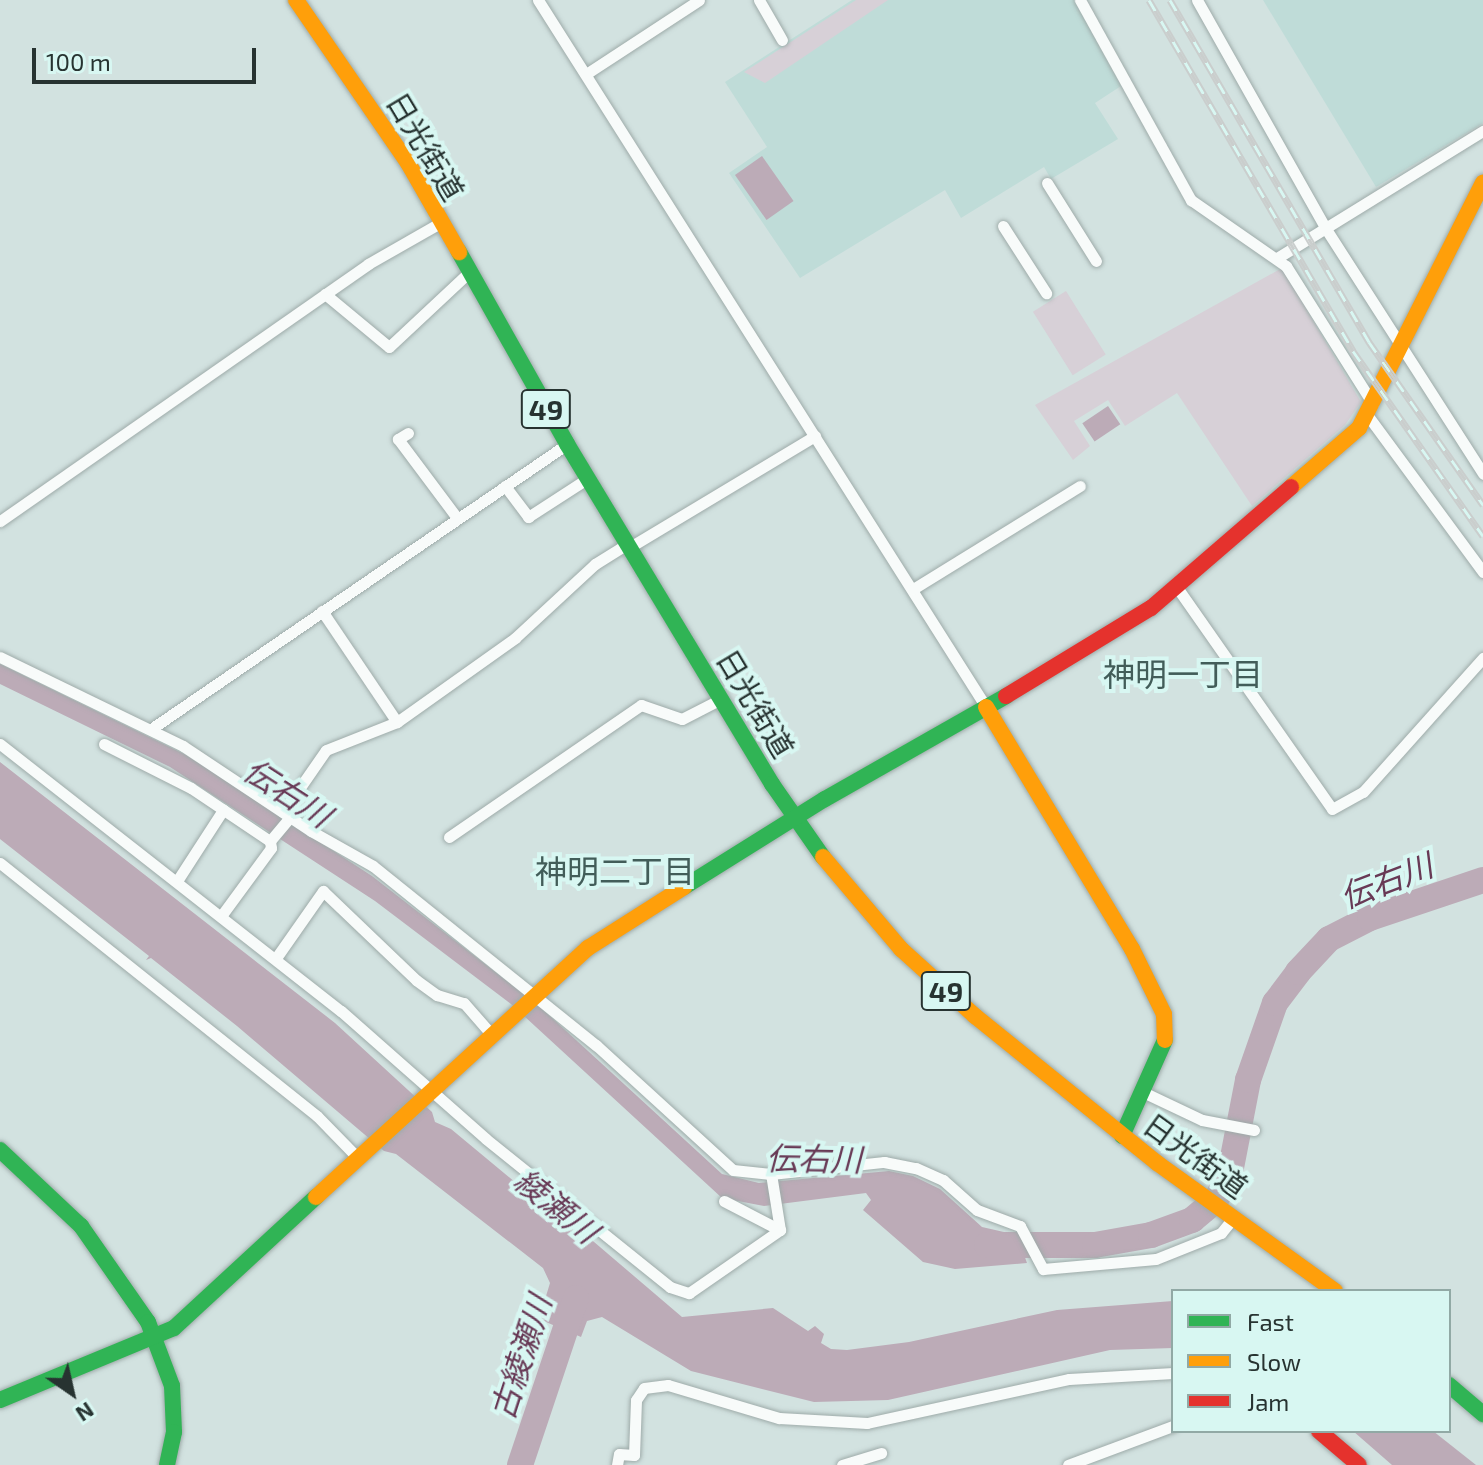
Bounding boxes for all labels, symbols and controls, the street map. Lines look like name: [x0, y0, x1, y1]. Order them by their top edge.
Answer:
scale bar: [36, 32, 260, 82]
text: 100 m: [46, 47, 111, 76]
street label: 日光街道: [380, 85, 472, 207]
road number: 49: [520, 385, 572, 433]
street label: 日光街道: [710, 642, 802, 764]
district label: 神明一丁目: [1103, 654, 1263, 692]
water label: 伝右川: [237, 750, 339, 834]
water label: 伝右川: [1334, 845, 1438, 915]
district label: 神明二丁目: [535, 851, 695, 889]
road number: 49: [920, 967, 972, 1015]
street label: 日光街道: [1137, 1105, 1255, 1205]
water label: 伝右川: [766, 1138, 862, 1178]
water label: 綾瀬川: [508, 1160, 606, 1250]
legend: [1171, 1289, 1451, 1433]
water label: 古綾瀬川: [482, 1290, 558, 1424]
text: Fast: [1247, 1307, 1294, 1336]
text: Slow: [1247, 1347, 1301, 1376]
north arrow: [32, 1353, 112, 1433]
text: Jam: [1247, 1387, 1289, 1416]
text: N: [72, 1398, 99, 1428]

